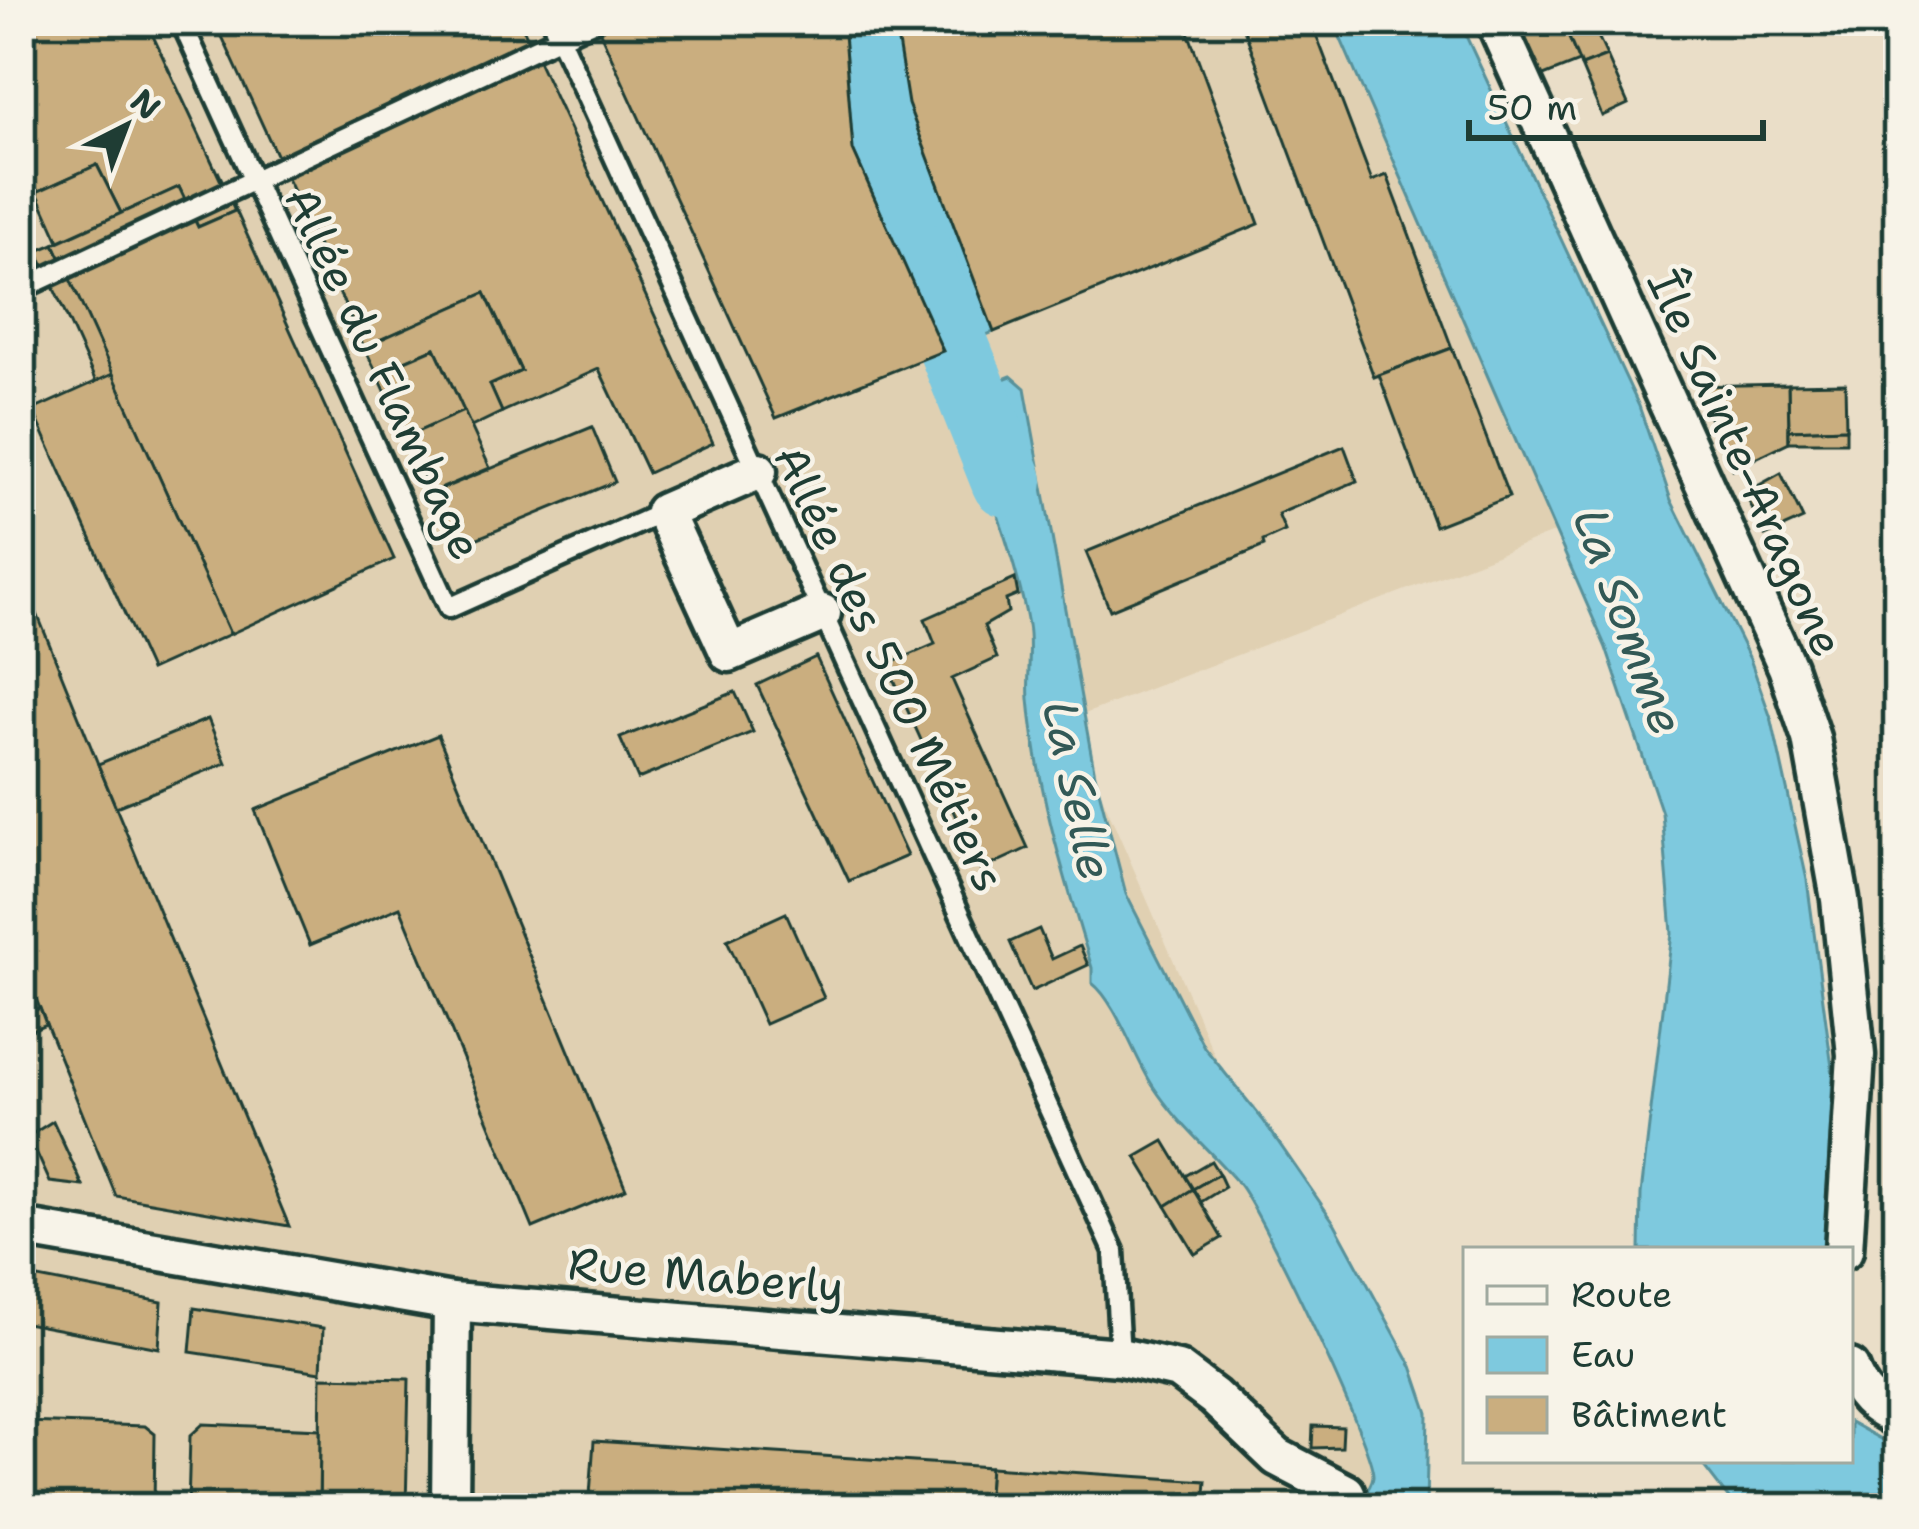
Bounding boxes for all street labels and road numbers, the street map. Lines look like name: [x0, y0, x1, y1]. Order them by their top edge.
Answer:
street label: Allée du Flambage: [271, 177, 497, 569]
street label: Île Sainte-Aragone: [1634, 260, 1858, 666]
street label: Allée des 500 Métiers: [760, 435, 1020, 901]
street label: Rue Maberly: [565, 1233, 847, 1317]

